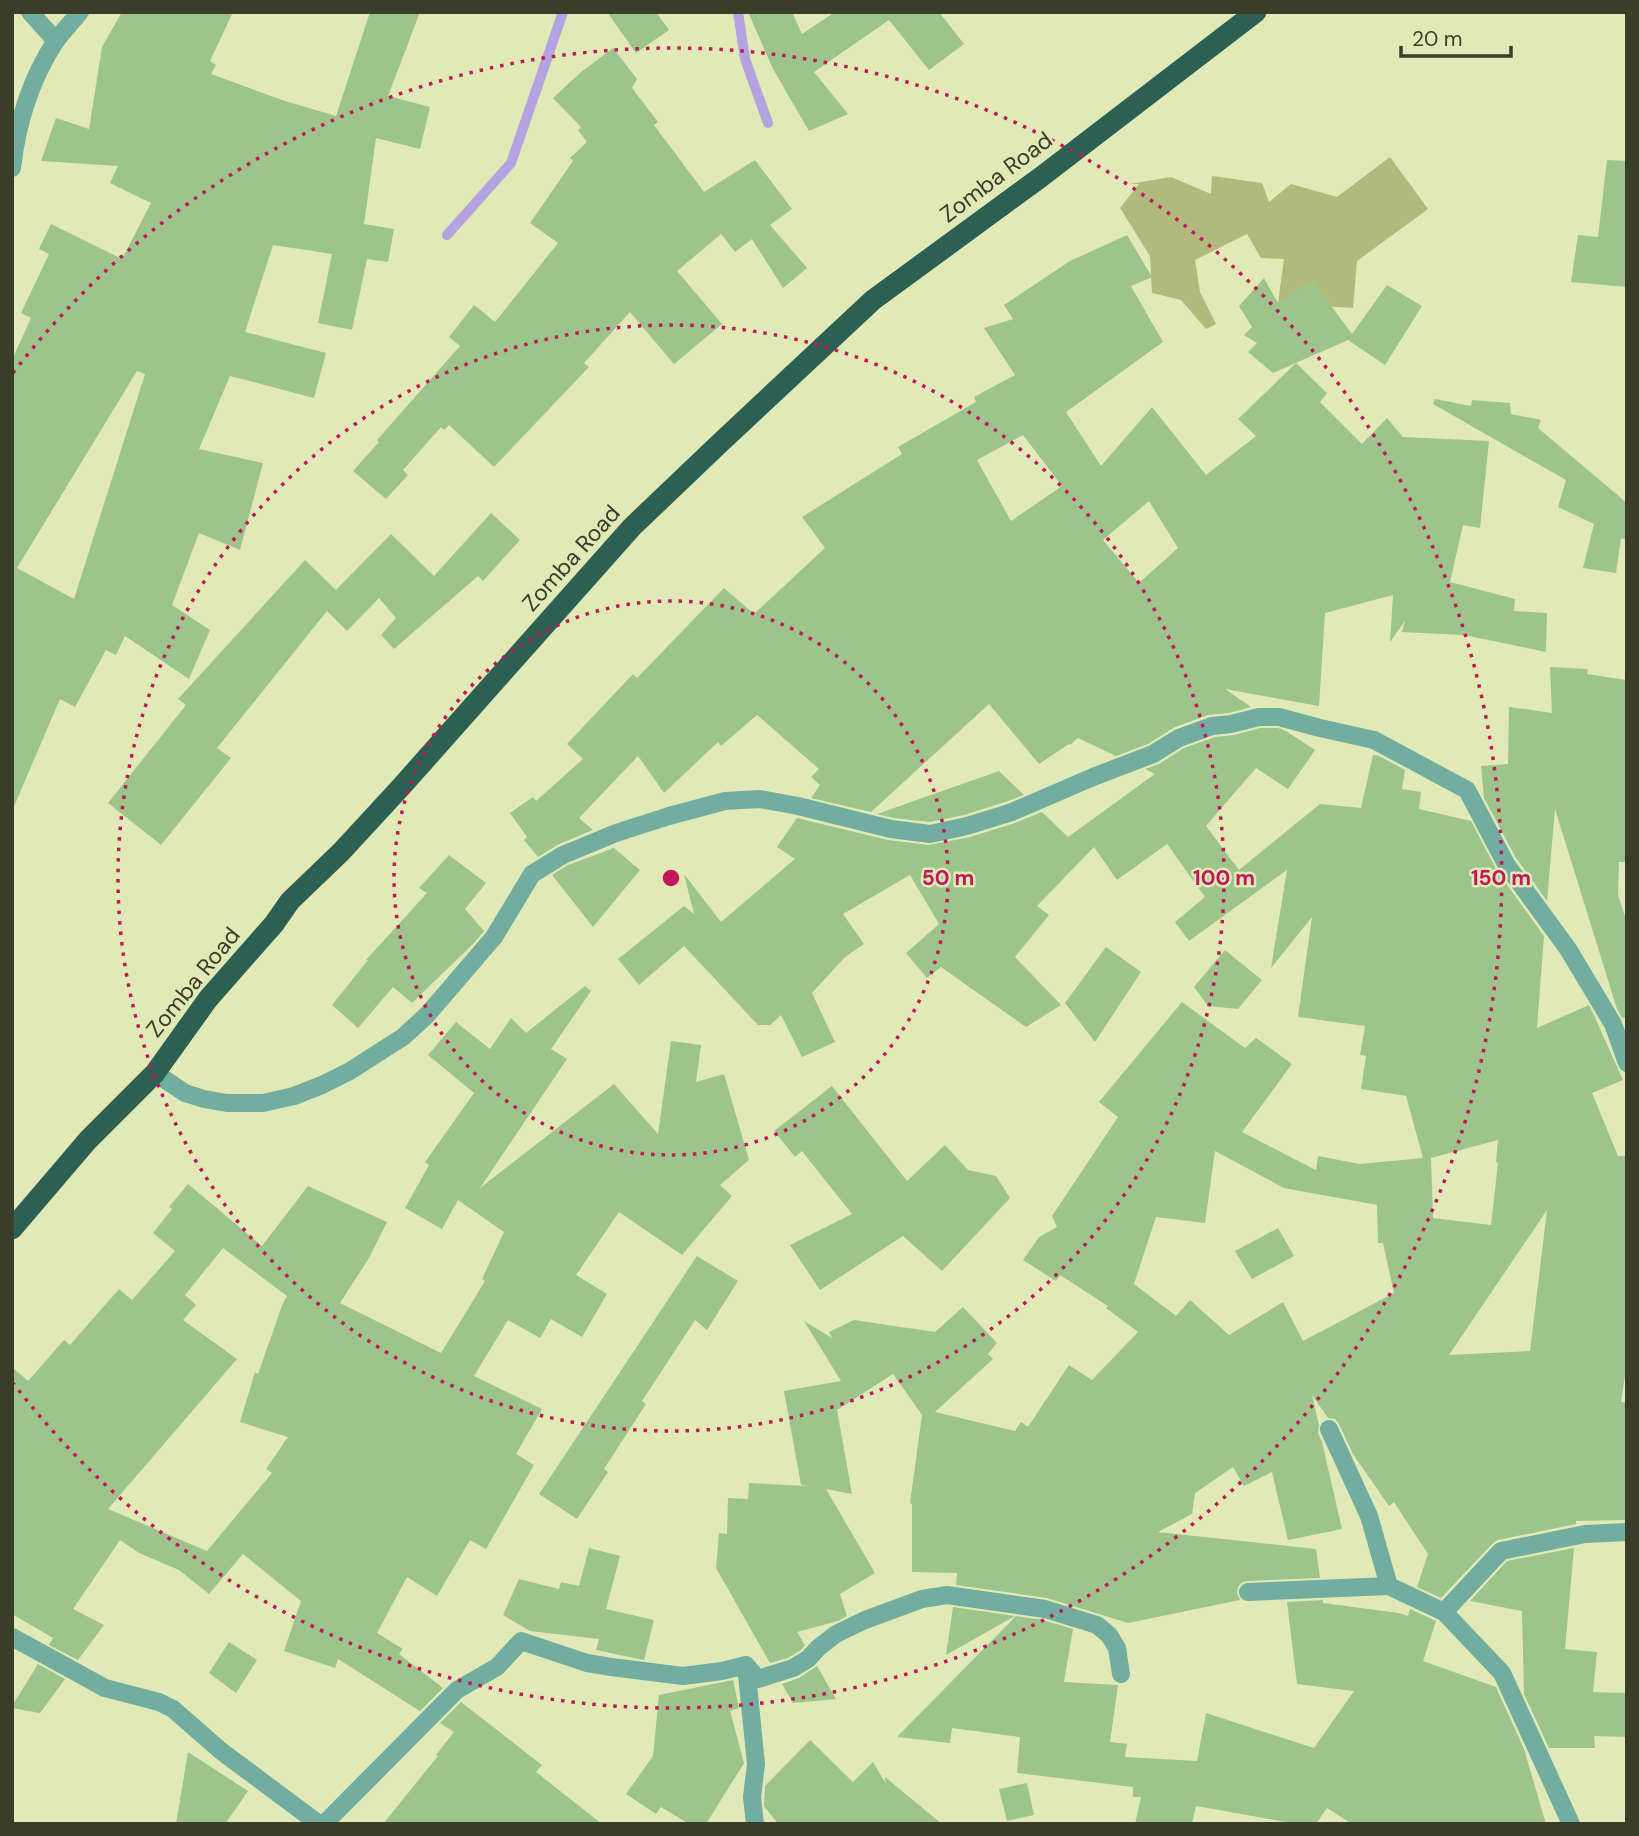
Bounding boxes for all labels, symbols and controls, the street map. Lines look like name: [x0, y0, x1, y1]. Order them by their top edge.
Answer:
scale bar: [1401, 14, 1511, 58]
text: 20 m: [1412, 25, 1463, 53]
street label: Zomba Road: [934, 125, 1058, 229]
street label: Zomba Road: [515, 498, 627, 618]
text: 50 m: [922, 864, 974, 892]
text: 100 m: [1193, 864, 1255, 892]
text: 150 m: [1471, 864, 1531, 892]
centre of rings: [659, 866, 683, 890]
street label: Zomba Road: [139, 921, 247, 1043]

